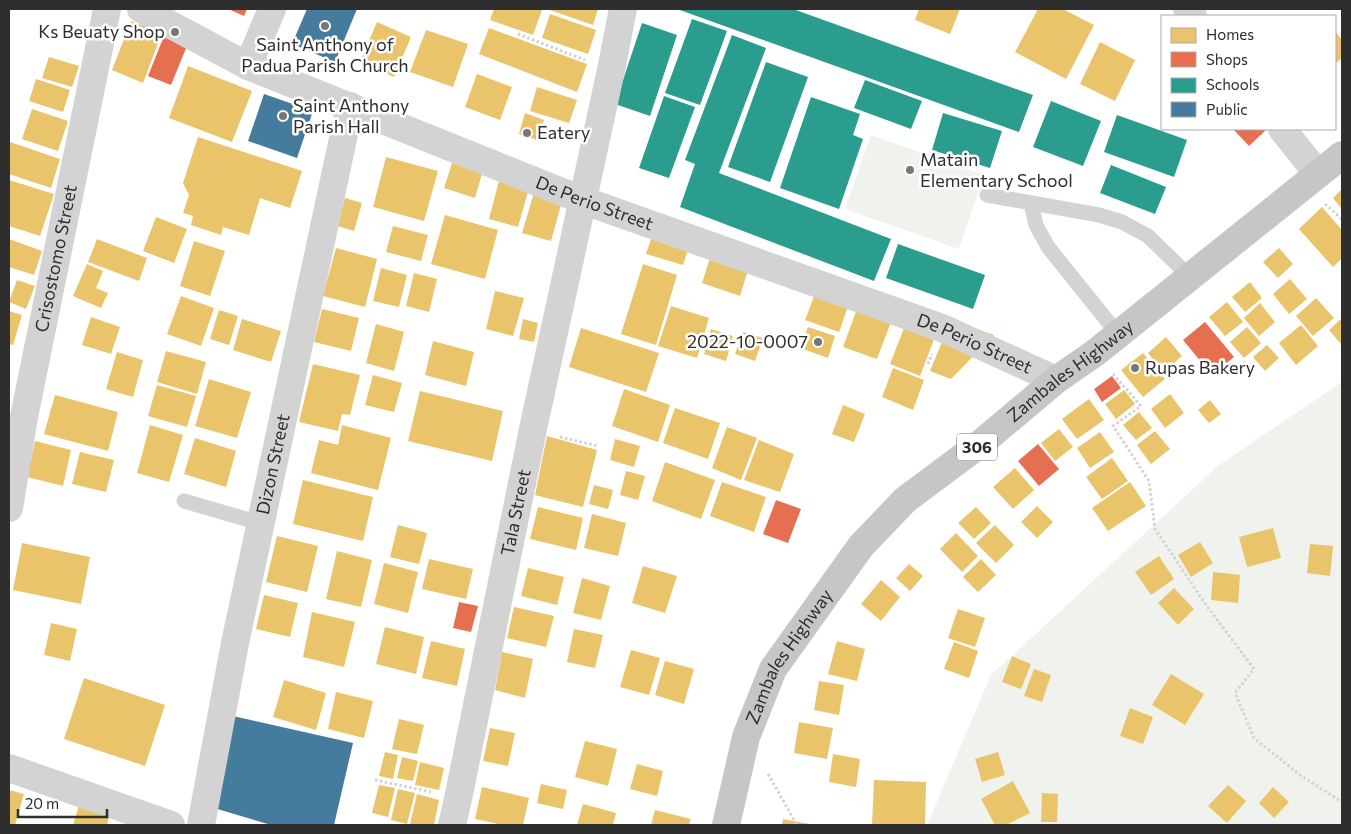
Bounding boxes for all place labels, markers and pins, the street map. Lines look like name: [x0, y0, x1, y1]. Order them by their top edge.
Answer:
place label: Ks Beuaty Shop: [38, 20, 165, 42]
marker: Saint Anthony of Padua Parish Church: [319, 20, 331, 32]
marker: Ks Beuaty Shop: [169, 26, 181, 38]
place label: Saint Anthony of Padua Parish Church: [241, 33, 409, 76]
place label: Saint Anthony Parish Hall: [293, 94, 409, 137]
marker: Saint Anthony Parish Hall: [277, 110, 289, 122]
place label: Eatery: [537, 121, 590, 143]
marker: Eatery: [521, 127, 533, 139]
place label: Matain Elementary School: [920, 148, 1073, 191]
marker: Matain Elementary School: [904, 164, 916, 176]
place label: 2022-10-0007: [687, 330, 808, 352]
marker: 2022-10-0007: [812, 336, 824, 348]
place label: Rupas Bakery: [1145, 356, 1255, 378]
marker: Rupas Bakery: [1129, 362, 1141, 374]

